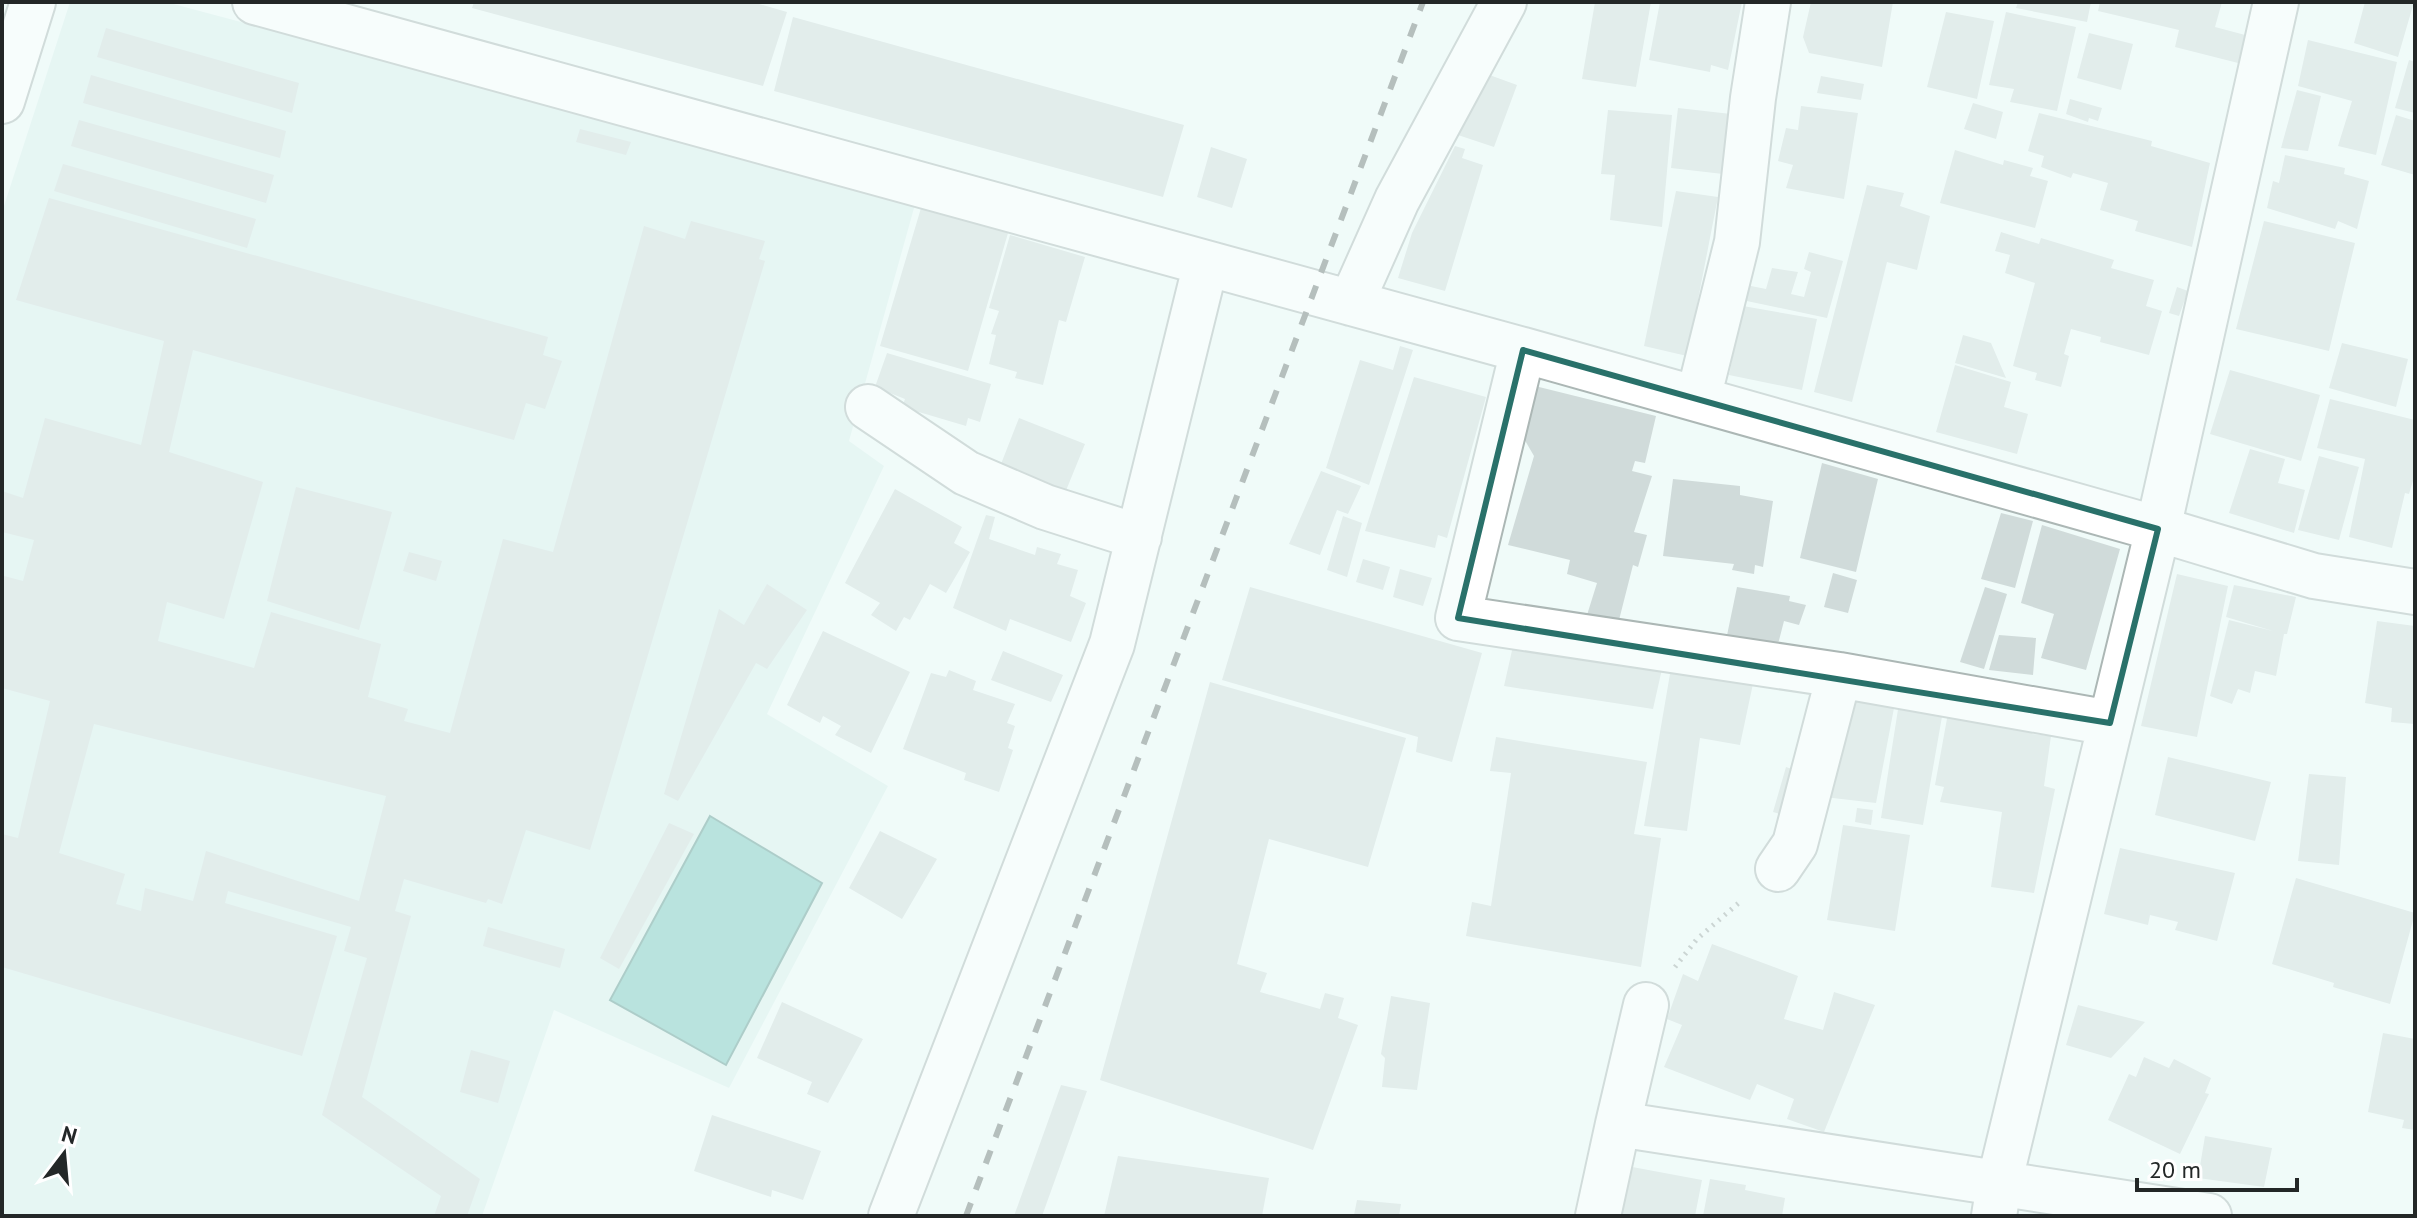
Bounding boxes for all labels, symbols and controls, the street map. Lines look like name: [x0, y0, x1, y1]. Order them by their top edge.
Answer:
north arrow: [24, 1114, 104, 1194]
text: N: [59, 1119, 80, 1150]
scale bar: [2137, 1142, 2297, 1192]
text: 20 m: [2149, 1154, 2201, 1185]

